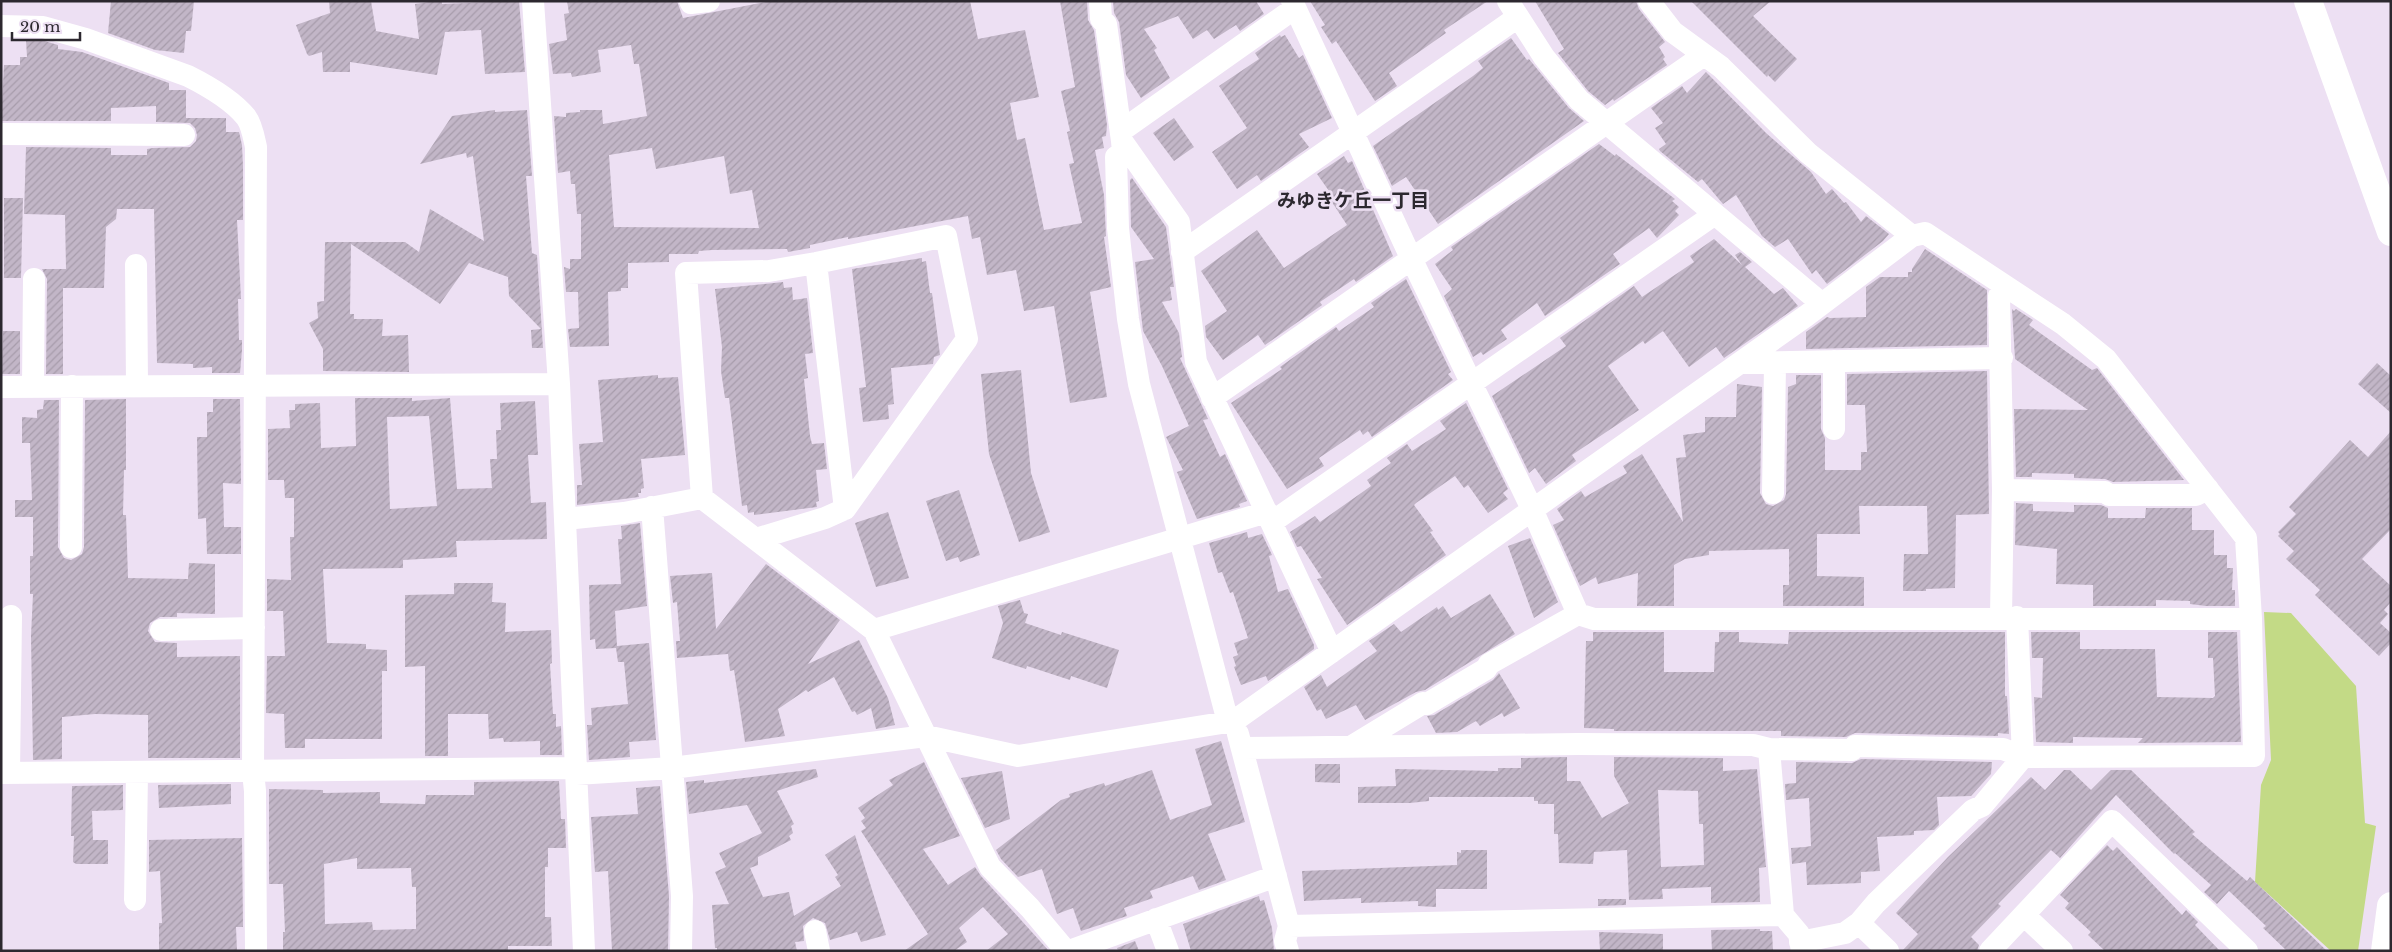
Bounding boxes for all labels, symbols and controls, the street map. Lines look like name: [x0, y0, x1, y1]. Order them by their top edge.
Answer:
scale bar: [12, 10, 80, 42]
text: 20 m: [20, 17, 60, 36]
district label: みゆきケ丘一丁目: [1277, 189, 1429, 212]

